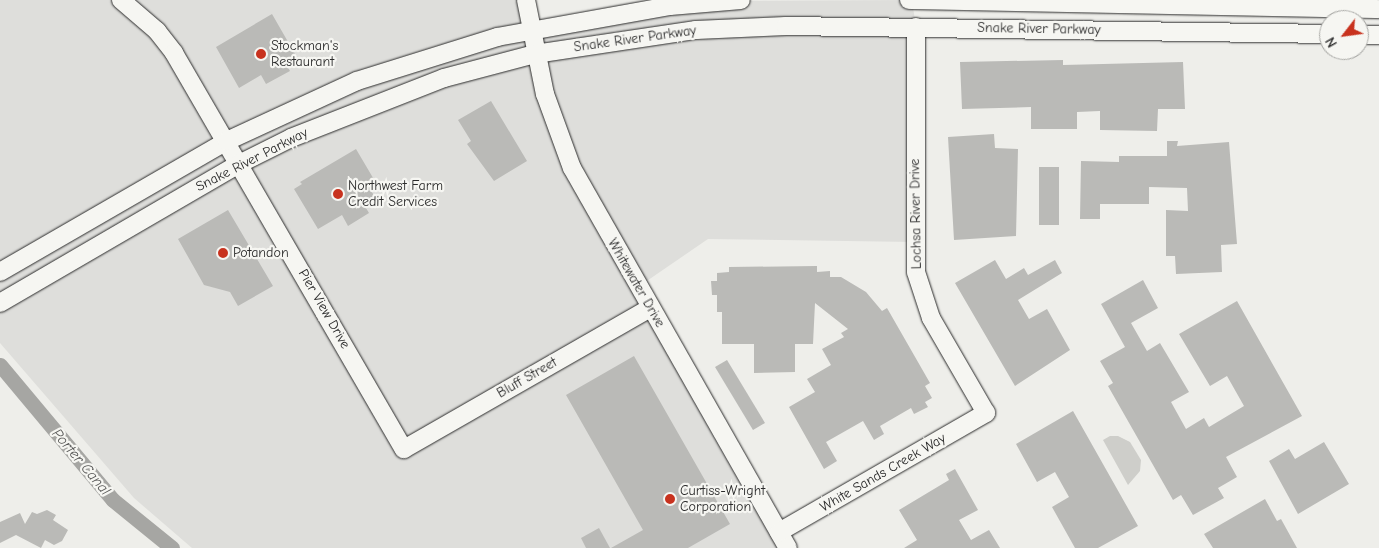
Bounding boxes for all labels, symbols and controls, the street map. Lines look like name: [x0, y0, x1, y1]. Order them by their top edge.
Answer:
north arrow: [1319, 10, 1369, 60]
street label: Snake River Parkway: [977, 20, 1101, 38]
street label: Snake River Parkway: [573, 22, 697, 56]
text: N: [1322, 34, 1341, 50]
place label: Stockman's Restaurant: [271, 38, 338, 70]
marker: Stockman's Restaurant: [255, 48, 267, 60]
street label: Snake River Parkway: [193, 124, 311, 196]
street label: Lochsa River Drive: [907, 159, 925, 269]
place label: Northwest Farm Credit Services: [348, 178, 443, 210]
marker: Northwest Farm Credit Services: [332, 188, 344, 200]
street label: Whitewater Drive: [604, 236, 668, 330]
place label: Potandon: [233, 245, 289, 261]
marker: Potandon: [217, 247, 229, 259]
street label: Pier View Drive: [294, 266, 354, 352]
street label: Bluff Street: [494, 354, 560, 402]
water label: Porter Canal: [48, 425, 114, 499]
street label: White Sands Creek Way: [817, 430, 949, 516]
place label: Curtiss-Wright Corporation: [680, 483, 765, 516]
marker: Curtiss-Wright Corporation: [664, 493, 676, 505]

